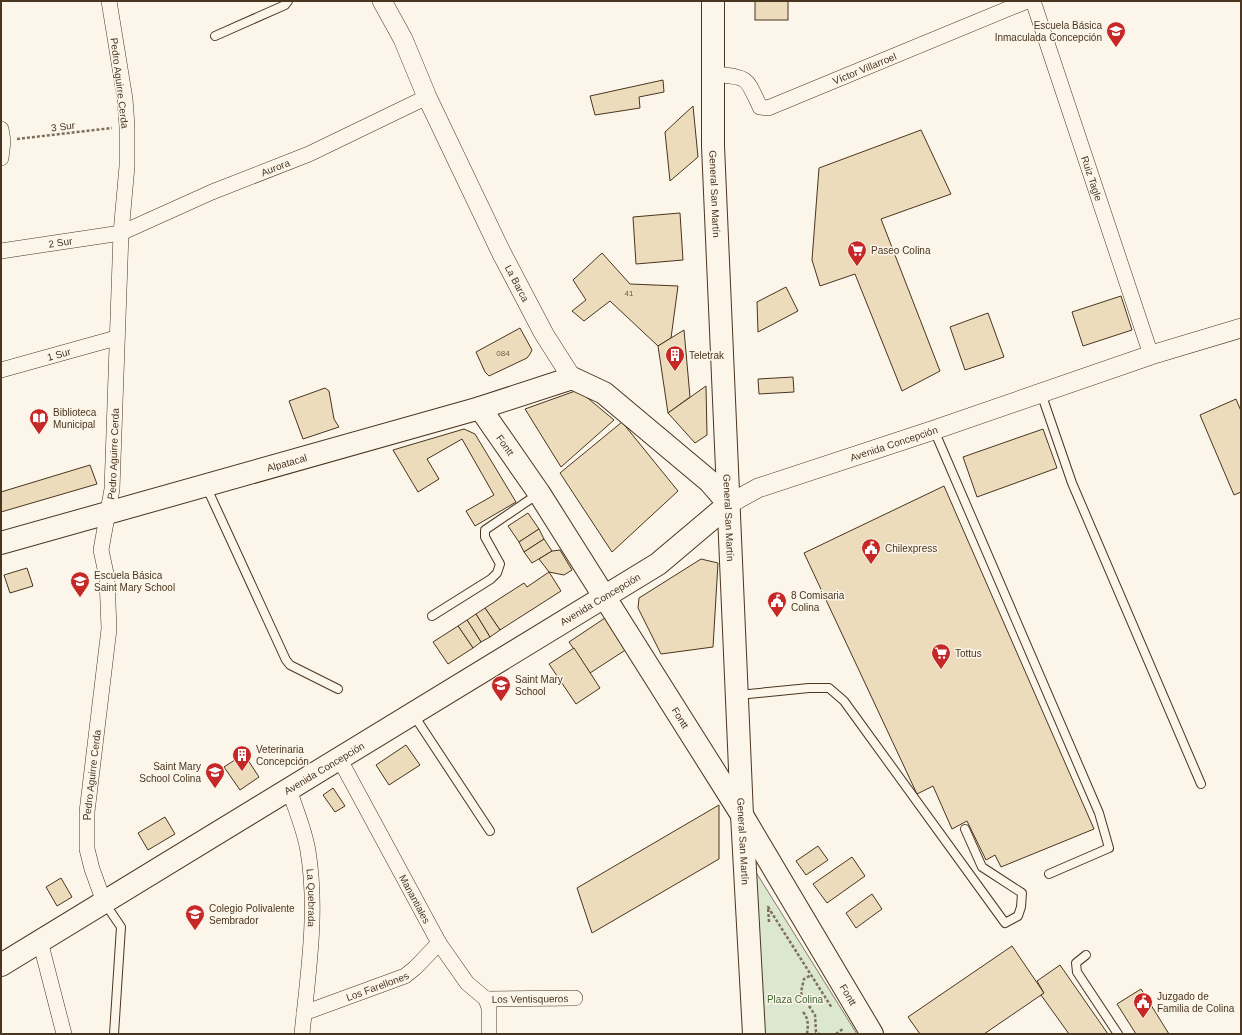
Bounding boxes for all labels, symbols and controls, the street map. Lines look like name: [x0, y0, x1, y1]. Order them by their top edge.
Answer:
place label: Escuela Básica Inmaculada Concepción: [995, 20, 1102, 43]
school or university icon: Escuela Básica Inmaculada Concepción: [1105, 20, 1127, 48]
street label: Pedro Aguirre Cerda: [108, 37, 131, 129]
street label: Víctor Villarroel: [831, 51, 898, 87]
street label: 3 Sur: [51, 119, 76, 133]
street label: General San Martín: [707, 150, 722, 238]
street label: Ruiz Tagle: [1079, 155, 1104, 203]
street label: Aurora: [259, 157, 292, 178]
street label: 2 Sur: [48, 235, 74, 250]
supermarket icon: Paseo Colina: [846, 239, 868, 267]
place label: Paseo Colina: [871, 245, 931, 256]
street label: La Barca: [503, 263, 531, 304]
house number: 41: [625, 289, 634, 298]
building icon: Teletrak: [664, 344, 686, 372]
street label: 1 Sur: [46, 346, 73, 363]
house number: 084: [496, 349, 510, 358]
place label: Teletrak: [689, 350, 725, 361]
library icon: Biblioteca Municipal: [28, 407, 50, 435]
place label: Biblioteca Municipal: [53, 407, 97, 430]
street label: Pedro Aguirre Cerda: [105, 408, 121, 500]
street label: Avenida Concepción: [849, 424, 939, 463]
street label: Fontt: [494, 433, 516, 458]
street label: Alpatacal: [266, 452, 308, 474]
street label: General San Martín: [721, 474, 736, 562]
public building icon: Chilexpress: [860, 537, 882, 565]
place label: Chilexpress: [885, 543, 937, 554]
school or university icon: Escuela Básica Saint Mary School: [69, 570, 91, 598]
place label: Escuela Básica Saint Mary School: [94, 570, 175, 593]
street label: Avenida Concepción: [558, 571, 642, 628]
public building icon: 8 Comisaria Colina: [766, 590, 788, 618]
place label: 8 Comisaria Colina: [791, 590, 845, 613]
supermarket icon: Tottus: [930, 642, 952, 670]
place label: Tottus: [955, 648, 982, 659]
school or university icon: Saint Mary School: [490, 674, 512, 702]
place label: Saint Mary School: [515, 674, 563, 697]
street label: Fontt: [669, 705, 691, 731]
street label: Pedro Aguirre Cerda: [82, 729, 103, 820]
street label: Avenida Concepción: [282, 740, 366, 797]
building icon: Veterinaria Concepción: [231, 744, 253, 772]
place label: Veterinaria Concepción: [256, 744, 309, 767]
place label: Saint Mary School Colina: [139, 761, 201, 784]
school or university icon: Saint Mary School Colina: [204, 761, 226, 789]
street label: General San Martín: [735, 797, 751, 885]
street label: La Quebrada: [304, 868, 317, 928]
street label: Manantiales: [397, 873, 432, 925]
school or university icon: Colegio Polivalente Sembrador: [184, 903, 206, 931]
place label: Colegio Polivalente Sembrador: [209, 903, 295, 926]
street label: Los Farellones: [345, 970, 411, 1003]
street label: Fontt: [838, 982, 859, 1008]
public building icon: Juzgado de Familia de Colina: [1132, 991, 1154, 1019]
place label: Juzgado de Familia de Colina: [1157, 991, 1235, 1014]
street label: Los Ventisqueros: [492, 993, 568, 1005]
park label: Plaza Colina: [767, 994, 824, 1005]

